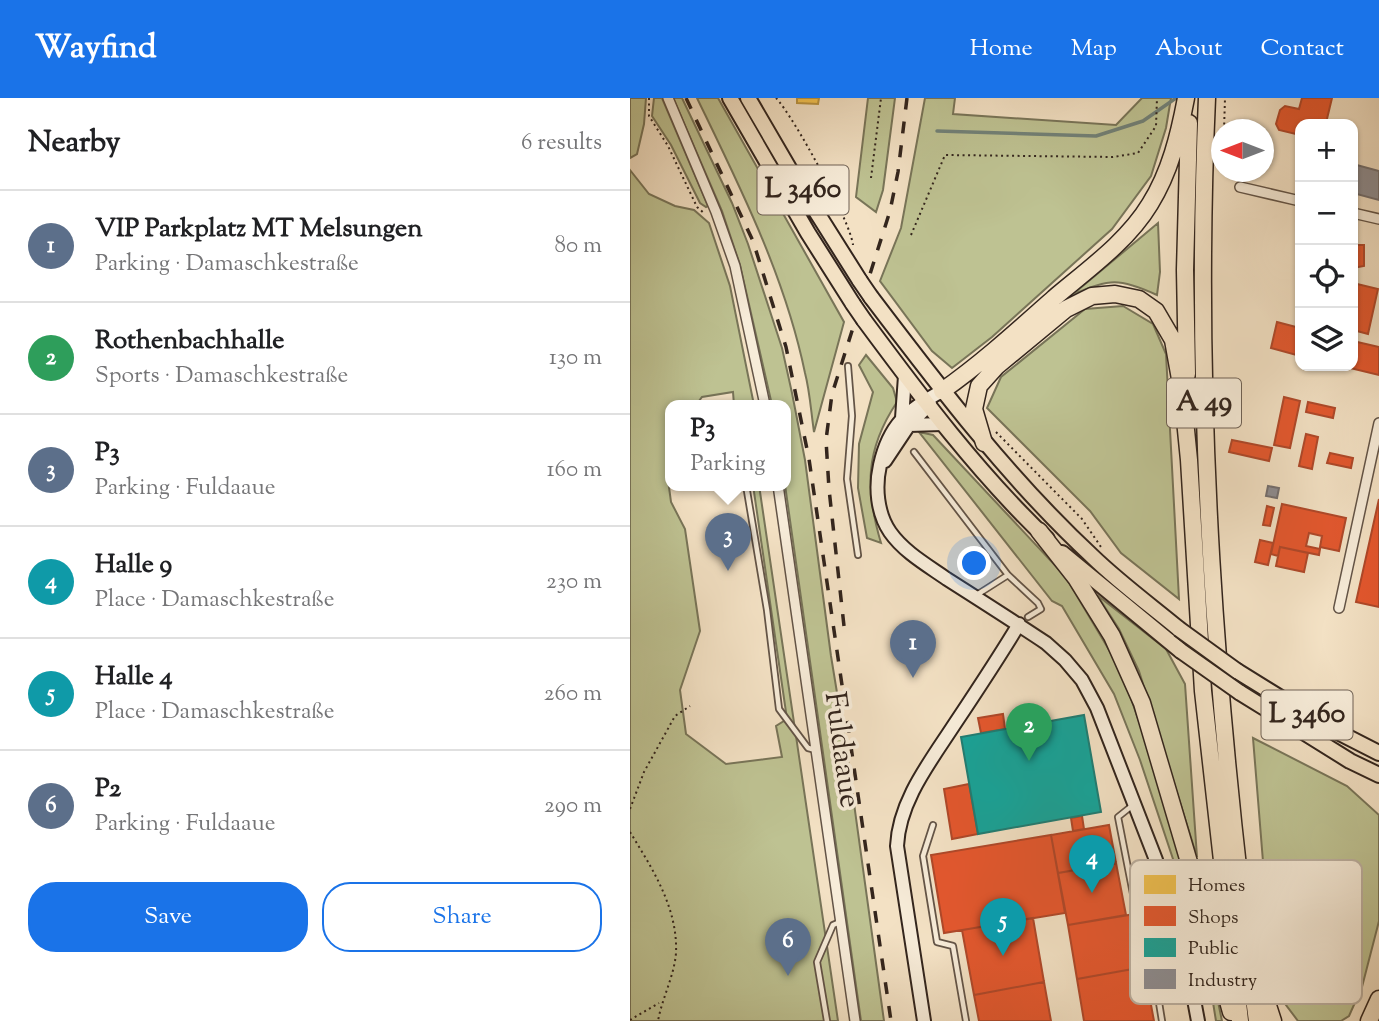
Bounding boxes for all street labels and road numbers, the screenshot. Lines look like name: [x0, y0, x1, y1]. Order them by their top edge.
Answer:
road number: L 3460: [758, 166, 848, 214]
road number: A 49: [1167, 378, 1241, 428]
street label: Fuldaaue: [812, 689, 870, 811]
road number: L 3460: [1262, 690, 1352, 740]

